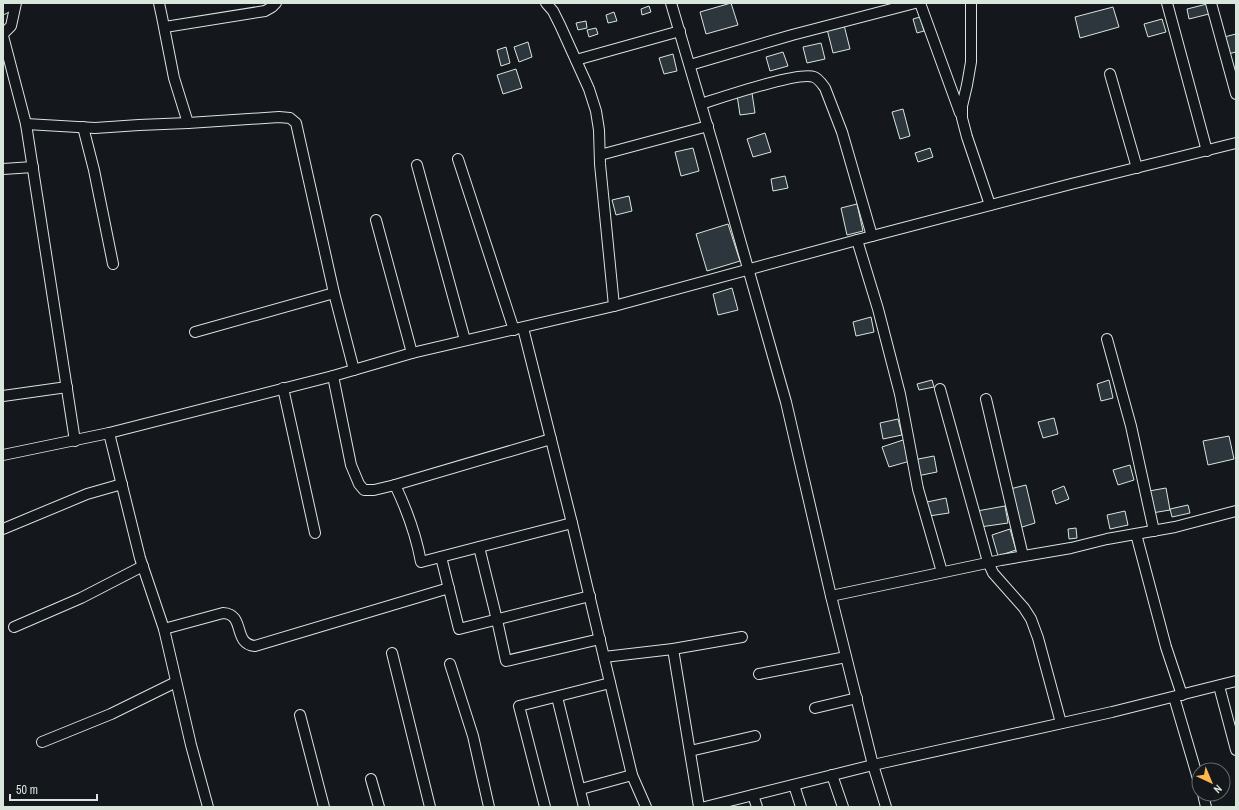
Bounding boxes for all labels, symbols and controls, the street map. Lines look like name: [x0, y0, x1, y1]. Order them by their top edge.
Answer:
north arrow: [1191, 762, 1231, 802]
scale bar: [10, 776, 97, 802]
text: 50 m: [16, 782, 38, 798]
text: N: [1211, 782, 1225, 796]

